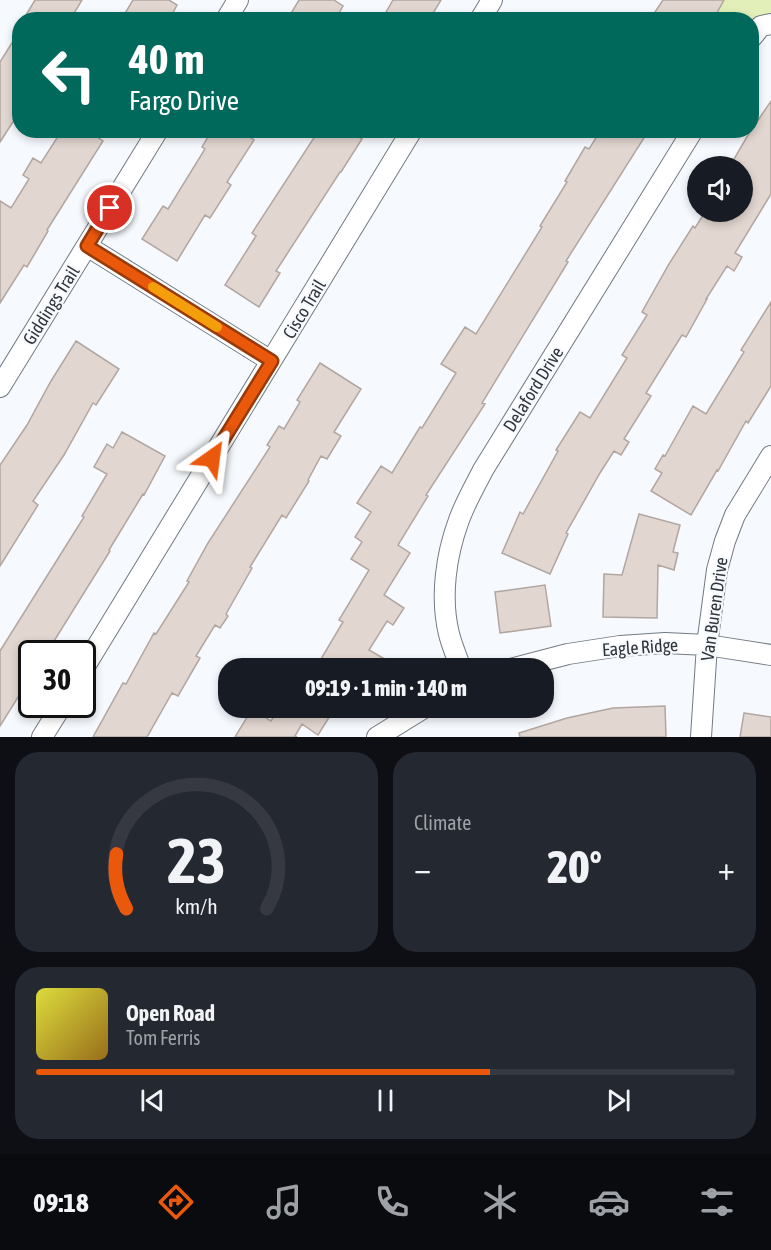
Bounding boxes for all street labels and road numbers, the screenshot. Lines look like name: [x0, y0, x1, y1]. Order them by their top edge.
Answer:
street label: Giddings Trail: [18, 261, 84, 348]
street label: Cisco Trail: [278, 275, 330, 342]
street label: Delaford Drive: [499, 343, 567, 435]
street label: Van Buren Drive: [696, 556, 732, 662]
street label: Eagle Ridge: [601, 634, 679, 660]

